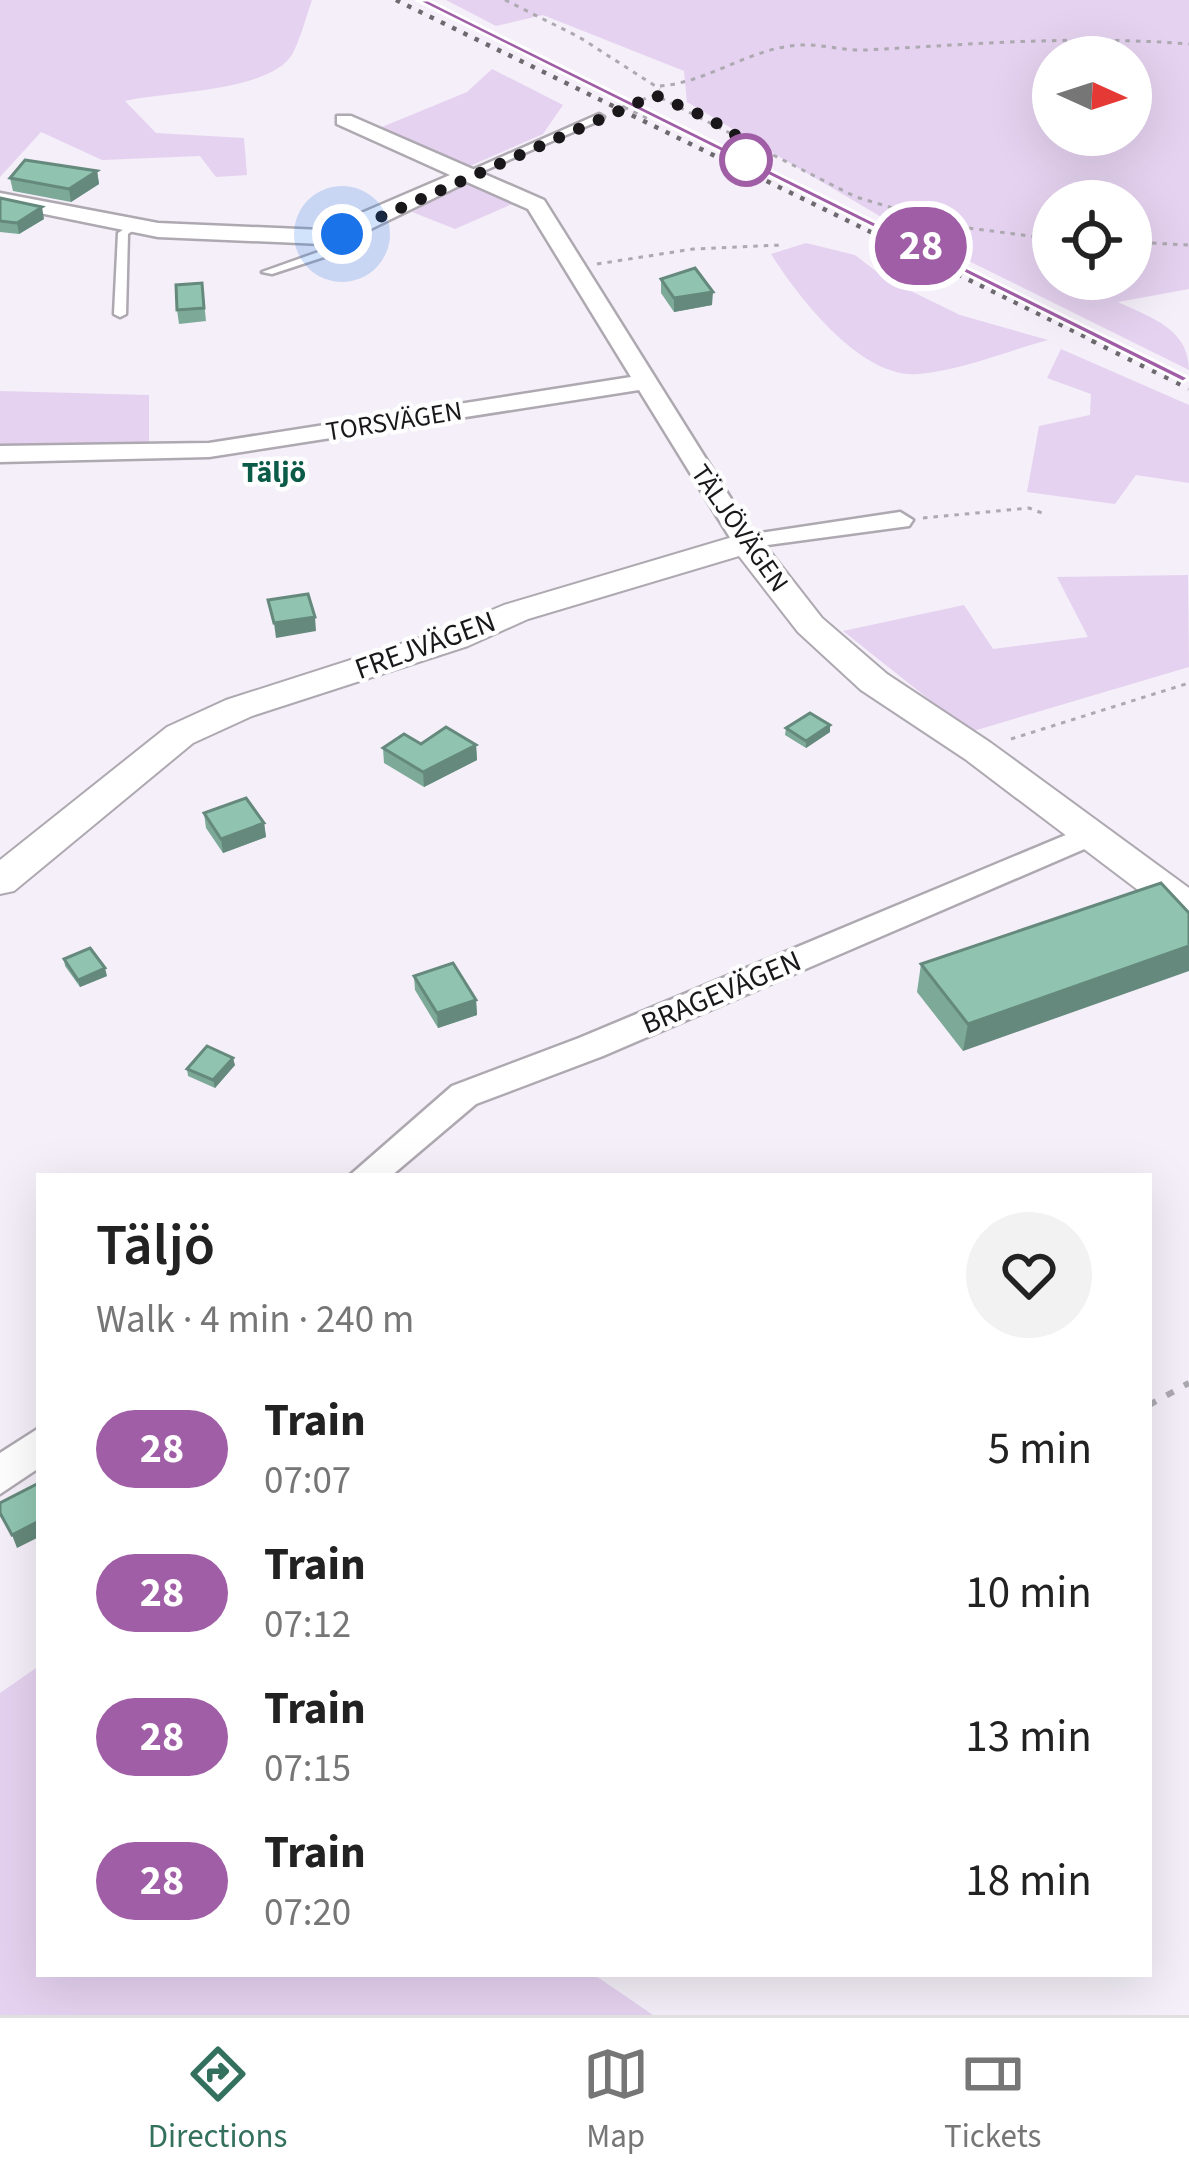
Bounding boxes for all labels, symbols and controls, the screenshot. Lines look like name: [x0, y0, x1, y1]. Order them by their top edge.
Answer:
north arrow: [1032, 36, 1152, 156]
map controls: [1032, 36, 1152, 300]
unlabelled marker: [721, 135, 771, 185]
button: locate: [1032, 180, 1152, 300]
your location: [312, 204, 372, 264]
line badge: 28: [867, 207, 975, 285]
text: 28: [899, 216, 943, 276]
street label: TORSVÄGEN: [323, 391, 465, 452]
district label: Täljö: [242, 451, 306, 494]
street label: TÄLJÖVÄGEN: [681, 456, 798, 600]
street label: FREJVÄGEN: [349, 600, 502, 691]
street label: BRAGEVÄGEN: [635, 940, 808, 1045]
text: Täljö: [96, 1206, 215, 1287]
button: heart: [966, 1212, 1092, 1338]
text: Walk · 4 min · 240 m: [96, 1292, 414, 1348]
text: Train: [264, 1389, 366, 1453]
text: 5 min: [988, 1417, 1092, 1481]
text: 28: [140, 1419, 184, 1479]
text: 07:07: [264, 1453, 351, 1509]
text: Train: [264, 1533, 366, 1597]
text: 10 min: [965, 1561, 1092, 1625]
text: 28: [140, 1563, 184, 1623]
text: 07:12: [264, 1597, 351, 1653]
text: Train: [264, 1677, 366, 1741]
text: 13 min: [965, 1705, 1092, 1769]
text: 28: [140, 1707, 184, 1767]
text: 07:15: [264, 1741, 351, 1797]
text: Train: [264, 1821, 366, 1885]
text: 18 min: [965, 1849, 1092, 1913]
text: 28: [140, 1851, 184, 1911]
text: 07:20: [264, 1885, 351, 1941]
tab: Directions: [148, 2041, 287, 2160]
tab: Map: [583, 2041, 649, 2160]
tab: Tickets: [944, 2041, 1041, 2160]

